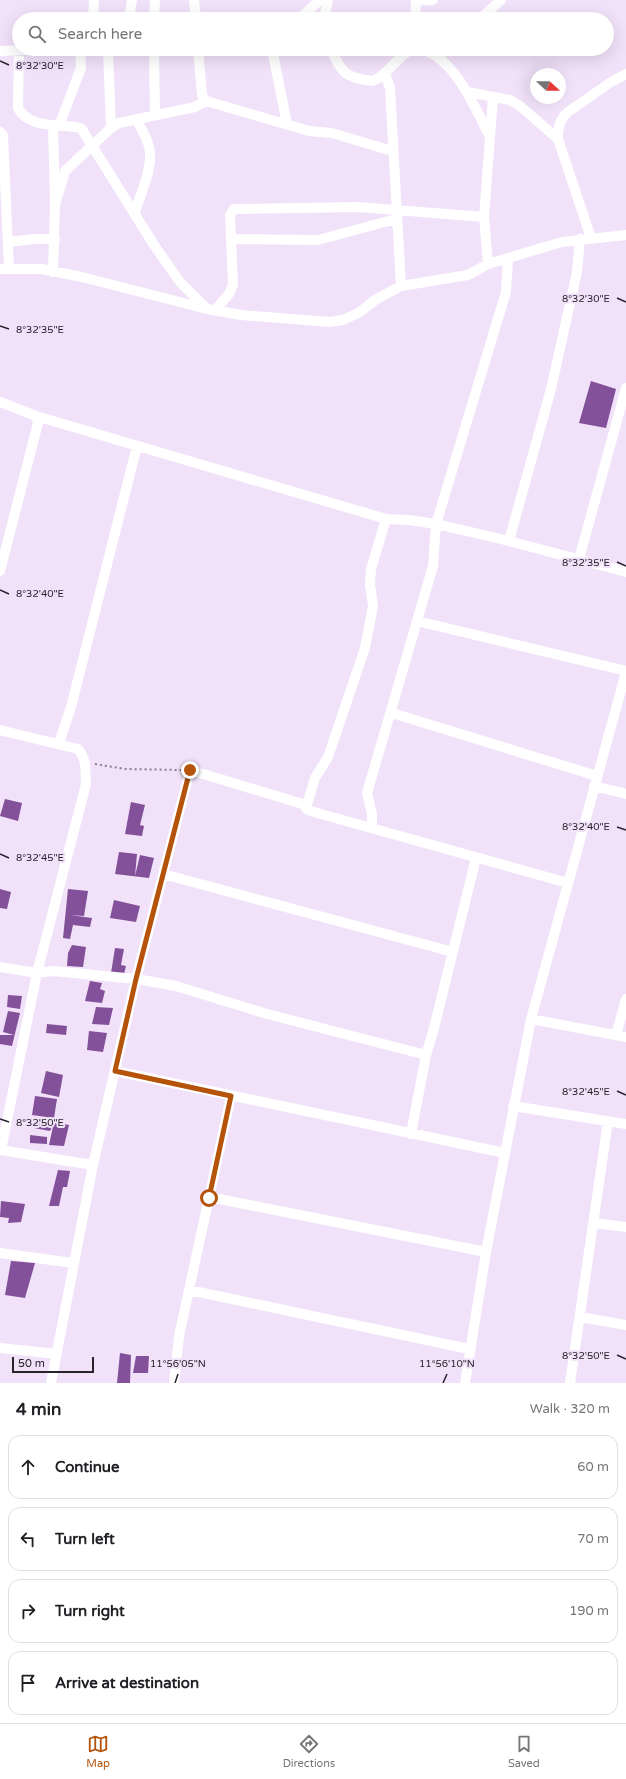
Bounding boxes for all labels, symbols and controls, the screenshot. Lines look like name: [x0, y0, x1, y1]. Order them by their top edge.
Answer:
search box: [12, 12, 614, 56]
icon: search: [26, 23, 48, 45]
text: Search here: [58, 25, 142, 43]
text: 8°32'30"E: [16, 60, 64, 72]
north arrow: [530, 68, 566, 104]
text: 8°32'30"E: [562, 293, 610, 305]
text: 8°32'35"E: [16, 324, 64, 336]
text: 8°32'35"E: [562, 557, 610, 569]
text: 8°32'40"E: [16, 588, 64, 600]
route end: [181, 761, 199, 779]
text: 8°32'40"E: [562, 821, 610, 833]
text: 8°32'45"E: [16, 852, 64, 864]
text: 8°32'45"E: [562, 1086, 610, 1098]
text: 8°32'50"E: [16, 1117, 64, 1129]
route start: [200, 1189, 218, 1207]
text: 8°32'50"E: [562, 1350, 610, 1362]
scale bar: [12, 1355, 94, 1374]
text: 50 m: [18, 1357, 45, 1370]
text: 11°56'05"N: [150, 1358, 206, 1370]
text: 11°56'10"N: [419, 1358, 475, 1370]
text: 4 min: [16, 1399, 61, 1420]
text: Walk · 320 m: [530, 1401, 610, 1417]
icon: ahead: [17, 1456, 39, 1478]
text: Continue: [55, 1458, 119, 1476]
text: 60 m: [577, 1459, 609, 1475]
icon: left: [17, 1528, 39, 1550]
text: Turn left: [55, 1530, 115, 1548]
text: 70 m: [577, 1531, 609, 1547]
icon: right: [17, 1600, 39, 1622]
text: Turn right: [55, 1602, 125, 1620]
text: 190 m: [569, 1603, 609, 1619]
icon: arrive: [17, 1672, 39, 1694]
text: Arrive at destination: [55, 1674, 199, 1692]
tab: Map: [86, 1733, 110, 1770]
tab: Directions: [283, 1733, 335, 1770]
tab: Saved: [508, 1733, 540, 1770]

